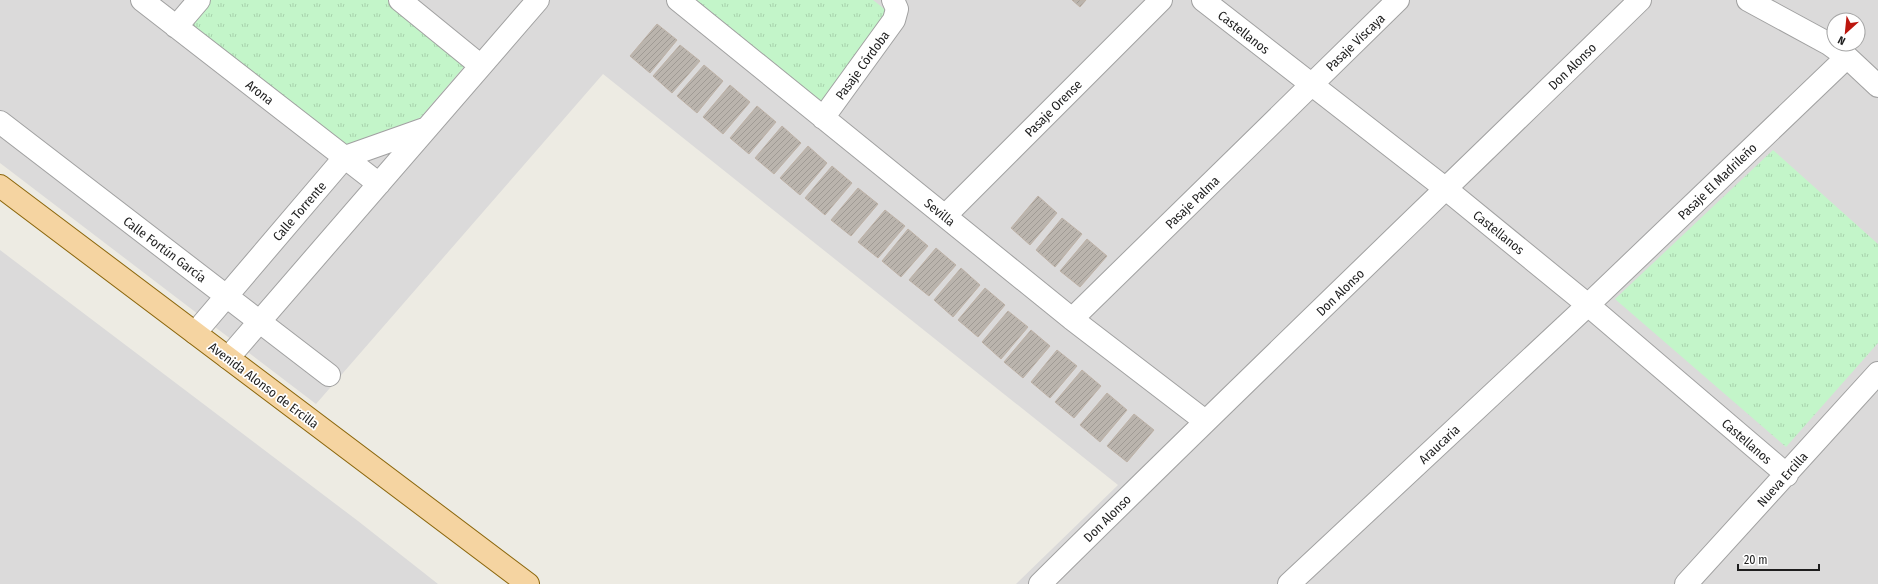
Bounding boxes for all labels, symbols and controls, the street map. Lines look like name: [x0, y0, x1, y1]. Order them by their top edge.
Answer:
street label: Castellanos: [1215, 8, 1273, 57]
street label: Pasaje Viscaya: [1323, 11, 1388, 74]
north arrow: [1826, 12, 1866, 52]
street label: Pasaje Córdoba: [832, 28, 892, 103]
text: N: [1836, 33, 1848, 48]
street label: Don Alonso: [1545, 40, 1599, 93]
street label: Arona: [243, 77, 277, 108]
street label: Pasaje Orense: [1022, 77, 1085, 140]
street label: Pasaje El Madrileño: [1675, 140, 1760, 223]
street label: Pasaje Palma: [1162, 173, 1222, 232]
street label: Calle Torrente: [270, 179, 329, 244]
street label: Sevilla: [921, 196, 958, 229]
street label: Castellanos: [1470, 207, 1528, 258]
street label: Calle Fortún García: [120, 213, 209, 285]
street label: Don Alonso: [1313, 266, 1367, 319]
street label: Avenida Alonso de Ercilla: [206, 339, 322, 432]
street label: Castellanos: [1719, 416, 1775, 467]
street label: Araucaria: [1416, 422, 1463, 467]
street label: Nueva Ercilla: [1754, 449, 1811, 510]
street label: Don Alonso: [1081, 492, 1134, 545]
scale bar: [1738, 546, 1819, 572]
text: 20 m: [1744, 553, 1768, 567]

